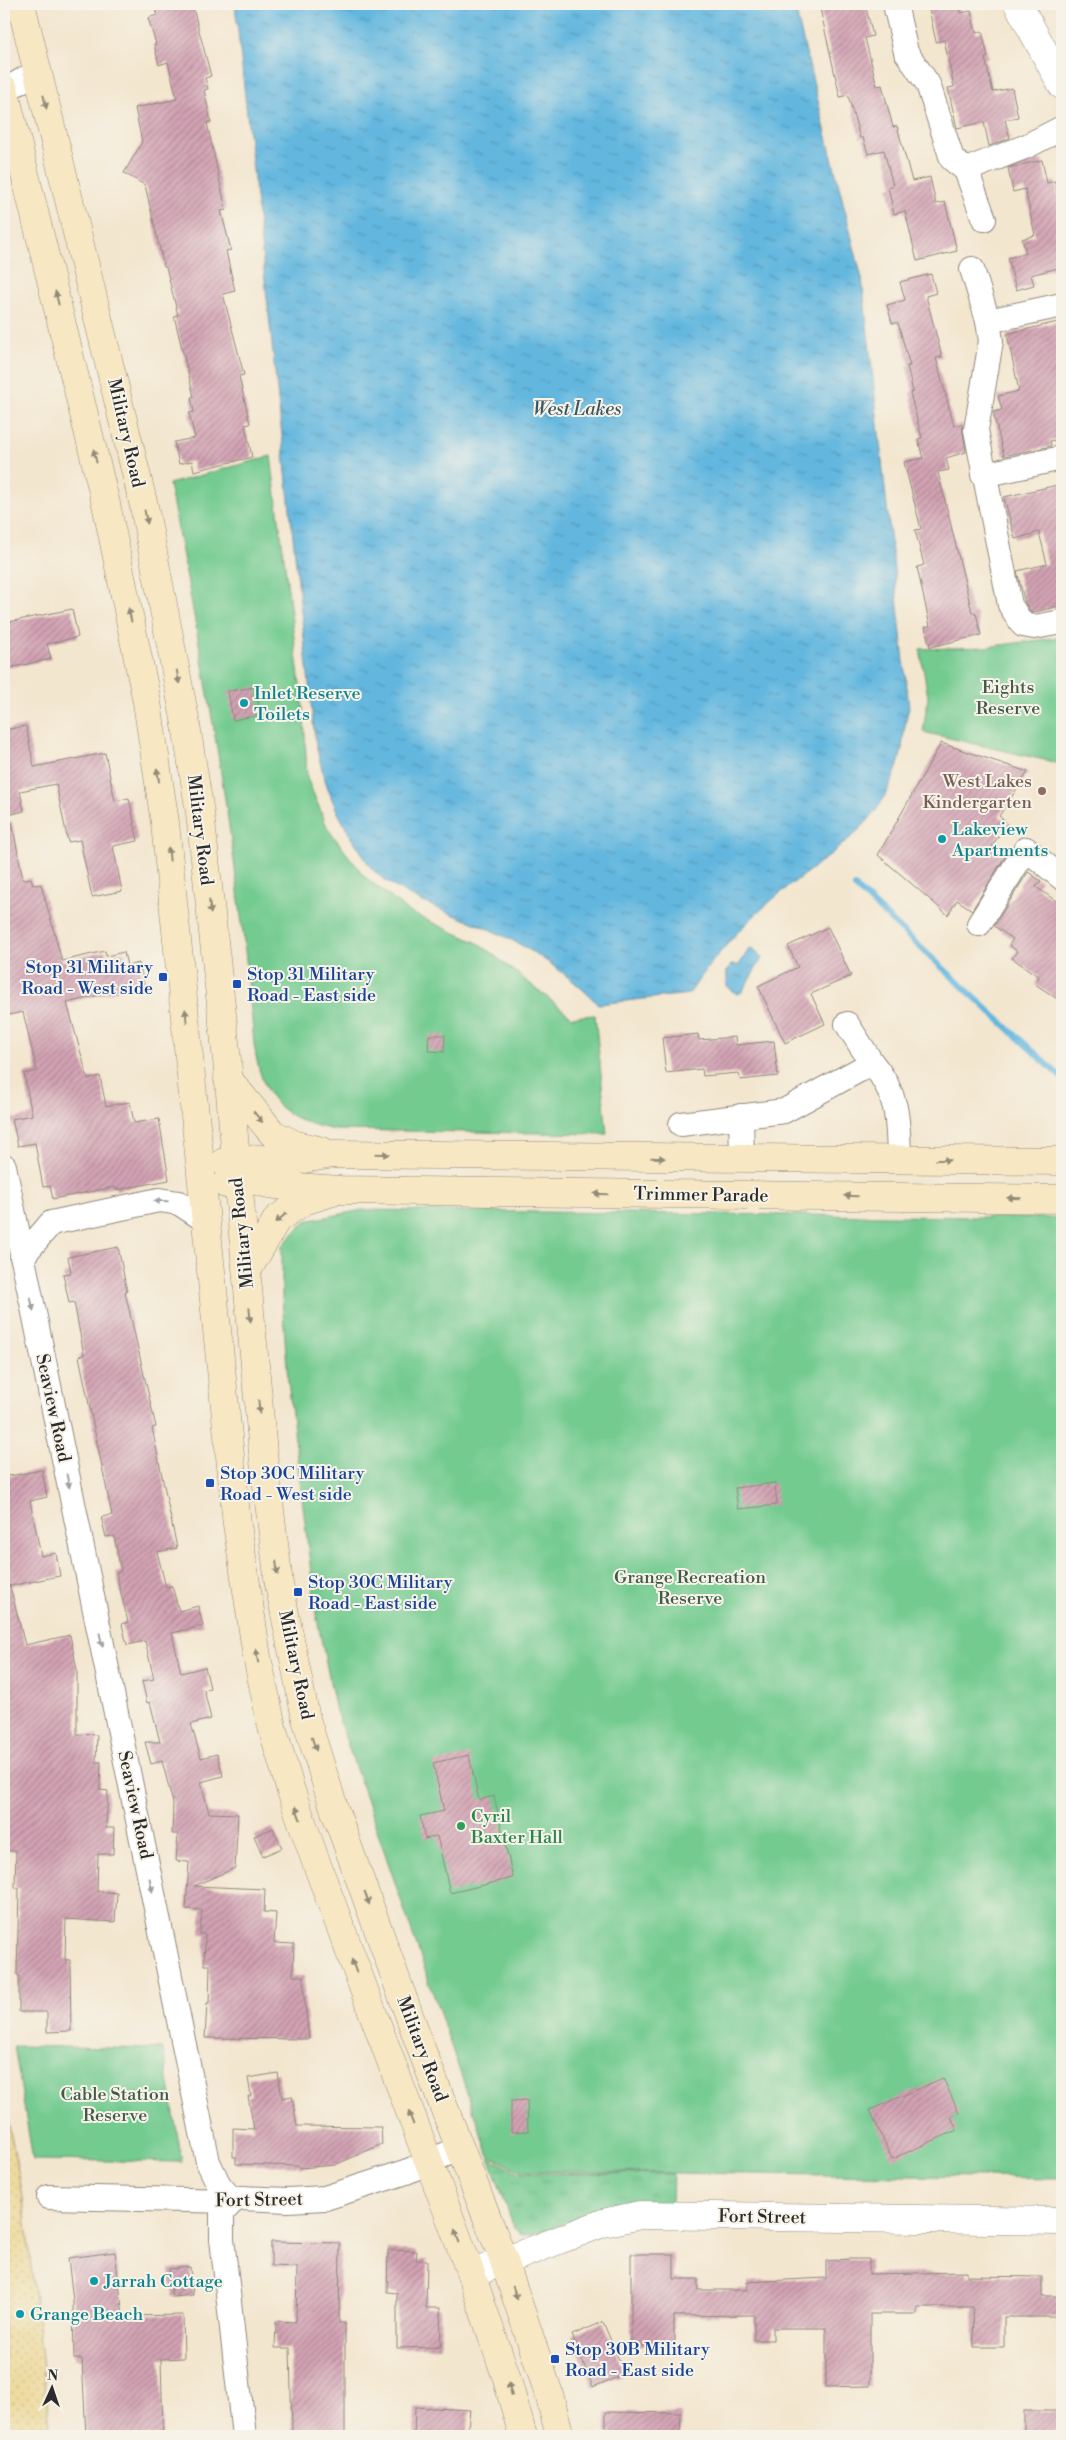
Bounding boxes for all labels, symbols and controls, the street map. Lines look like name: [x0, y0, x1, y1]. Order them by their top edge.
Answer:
one-way arrow: [41, 95, 49, 110]
one-way arrow: [53, 291, 61, 306]
street label: Military Road: [102, 376, 150, 491]
water label: West Lakes: [533, 397, 621, 421]
one-way arrow: [91, 449, 99, 464]
one-way arrow: [142, 510, 150, 525]
one-way arrow: [125, 607, 133, 623]
one-way arrow: [174, 669, 182, 685]
park label: Eights Reserve: [976, 676, 1040, 720]
place label: Inlet Reserve Toilets: [254, 682, 361, 726]
marker: Inlet Reserve Toilets: [238, 697, 250, 709]
one-way arrow: [154, 767, 162, 783]
place label: West Lakes Kindergarten: [923, 770, 1032, 814]
street label: Military Road: [182, 773, 218, 887]
marker: West Lakes Kindergarten: [1036, 785, 1048, 797]
place label: Lakeview Apartments: [951, 818, 1048, 862]
marker: Lakeview Apartments: [936, 833, 948, 845]
one-way arrow: [165, 846, 173, 862]
one-way arrow: [206, 899, 214, 915]
place label: Stop 31 Military Road - West side: [21, 956, 153, 1000]
place label: Stop 31 Military Road - East side: [247, 963, 376, 1007]
marker: Stop 31 Military Road - West side: [157, 971, 169, 983]
marker: Stop 31 Military Road - East side: [231, 978, 243, 990]
one-way arrow: [182, 1008, 190, 1024]
one-way arrow: [253, 1110, 264, 1123]
one-way arrow: [374, 1151, 390, 1159]
one-way arrow: [650, 1154, 666, 1162]
one-way arrow: [935, 1156, 951, 1164]
street label: Military Road: [225, 1176, 259, 1290]
street label: Trimmer Parade: [633, 1182, 769, 1208]
one-way arrow: [593, 1189, 609, 1197]
one-way arrow: [843, 1192, 859, 1200]
one-way arrow: [1005, 1194, 1021, 1202]
one-way arrow: [153, 1197, 169, 1205]
one-way arrow: [275, 1212, 287, 1224]
one-way arrow: [28, 1297, 36, 1313]
one-way arrow: [247, 1307, 255, 1323]
street label: Seaview Road: [30, 1352, 76, 1465]
one-way arrow: [255, 1399, 263, 1415]
place label: Stop 30C Military Road - West side: [220, 1462, 365, 1506]
one-way arrow: [64, 1473, 72, 1488]
marker: Stop 30C Military Road - West side: [204, 1477, 216, 1489]
one-way arrow: [273, 1561, 281, 1577]
park label: Grange Recreation Reserve: [614, 1566, 766, 1610]
place label: Stop 30C Military Road - East side: [308, 1571, 453, 1615]
marker: Stop 30C Military Road - East side: [292, 1586, 304, 1598]
street label: Military Road: [273, 1608, 319, 1723]
one-way arrow: [97, 1632, 105, 1648]
one-way arrow: [252, 1648, 260, 1664]
one-way arrow: [311, 1737, 319, 1752]
street label: Seaview Road: [112, 1749, 158, 1862]
one-way arrow: [294, 1805, 302, 1820]
place label: Cyril Baxter Hall: [470, 1805, 564, 1849]
marker: Cyril Baxter Hall: [455, 1820, 467, 1832]
one-way arrow: [147, 1877, 155, 1892]
one-way arrow: [363, 1891, 371, 1906]
one-way arrow: [350, 1958, 357, 1973]
street label: Military Road: [391, 1993, 453, 2106]
park label: Cable Station Reserve: [60, 2083, 170, 2127]
one-way arrow: [407, 2110, 415, 2125]
street label: Fort Street: [215, 2188, 304, 2212]
street label: Fort Street: [718, 2205, 807, 2229]
one-way arrow: [453, 2228, 461, 2243]
place label: Jarrah Cottage: [103, 2270, 223, 2293]
marker: Jarrah Cottage: [88, 2275, 100, 2287]
one-way arrow: [511, 2286, 519, 2301]
place label: Grange Beach: [30, 2303, 144, 2326]
marker: Grange Beach: [14, 2308, 26, 2320]
place label: Stop 30B Military Road - East side: [565, 2338, 710, 2382]
marker: Stop 30B Military Road - East side: [549, 2353, 561, 2365]
north arrow: [28, 2362, 78, 2412]
text: N: [47, 2367, 59, 2385]
one-way arrow: [505, 2382, 513, 2397]

